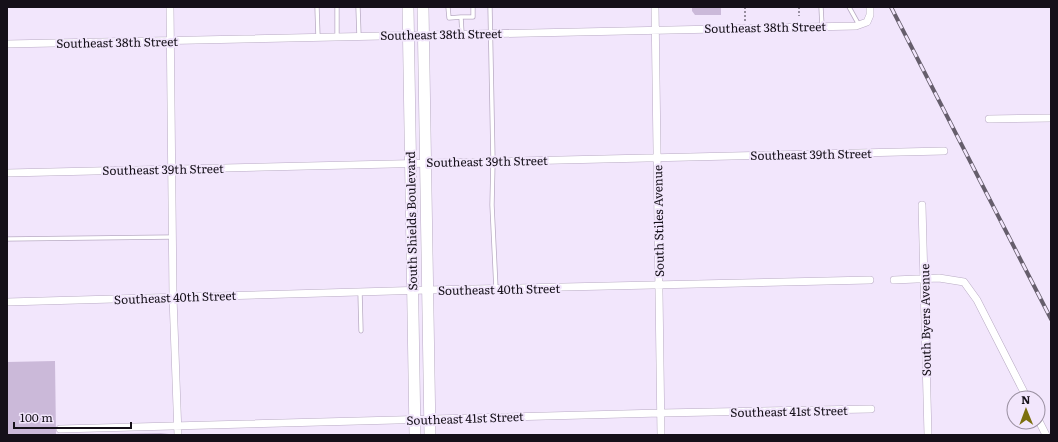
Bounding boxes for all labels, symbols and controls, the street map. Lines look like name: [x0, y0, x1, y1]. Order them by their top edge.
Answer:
street label: Southeast 38th Street: [704, 17, 826, 37]
street label: Southeast 38th Street: [380, 24, 502, 44]
street label: Southeast 38th Street: [56, 32, 178, 52]
street label: Southeast 39th Street: [750, 144, 872, 164]
street label: South Shields Boulevard: [401, 150, 421, 291]
street label: Southeast 39th Street: [426, 151, 548, 171]
street label: Southeast 39th Street: [102, 159, 224, 179]
street label: South Stiles Avenue: [648, 165, 668, 277]
street label: South Byers Avenue: [915, 264, 935, 376]
street label: Southeast 40th Street: [438, 279, 560, 299]
street label: Southeast 40th Street: [114, 286, 237, 308]
north arrow: [1006, 390, 1046, 430]
text: N: [1021, 391, 1031, 407]
street label: Southeast 41st Street: [730, 401, 848, 421]
scale bar: [14, 404, 131, 430]
street label: Southeast 41st Street: [406, 407, 524, 429]
text: 100 m: [20, 408, 53, 426]

